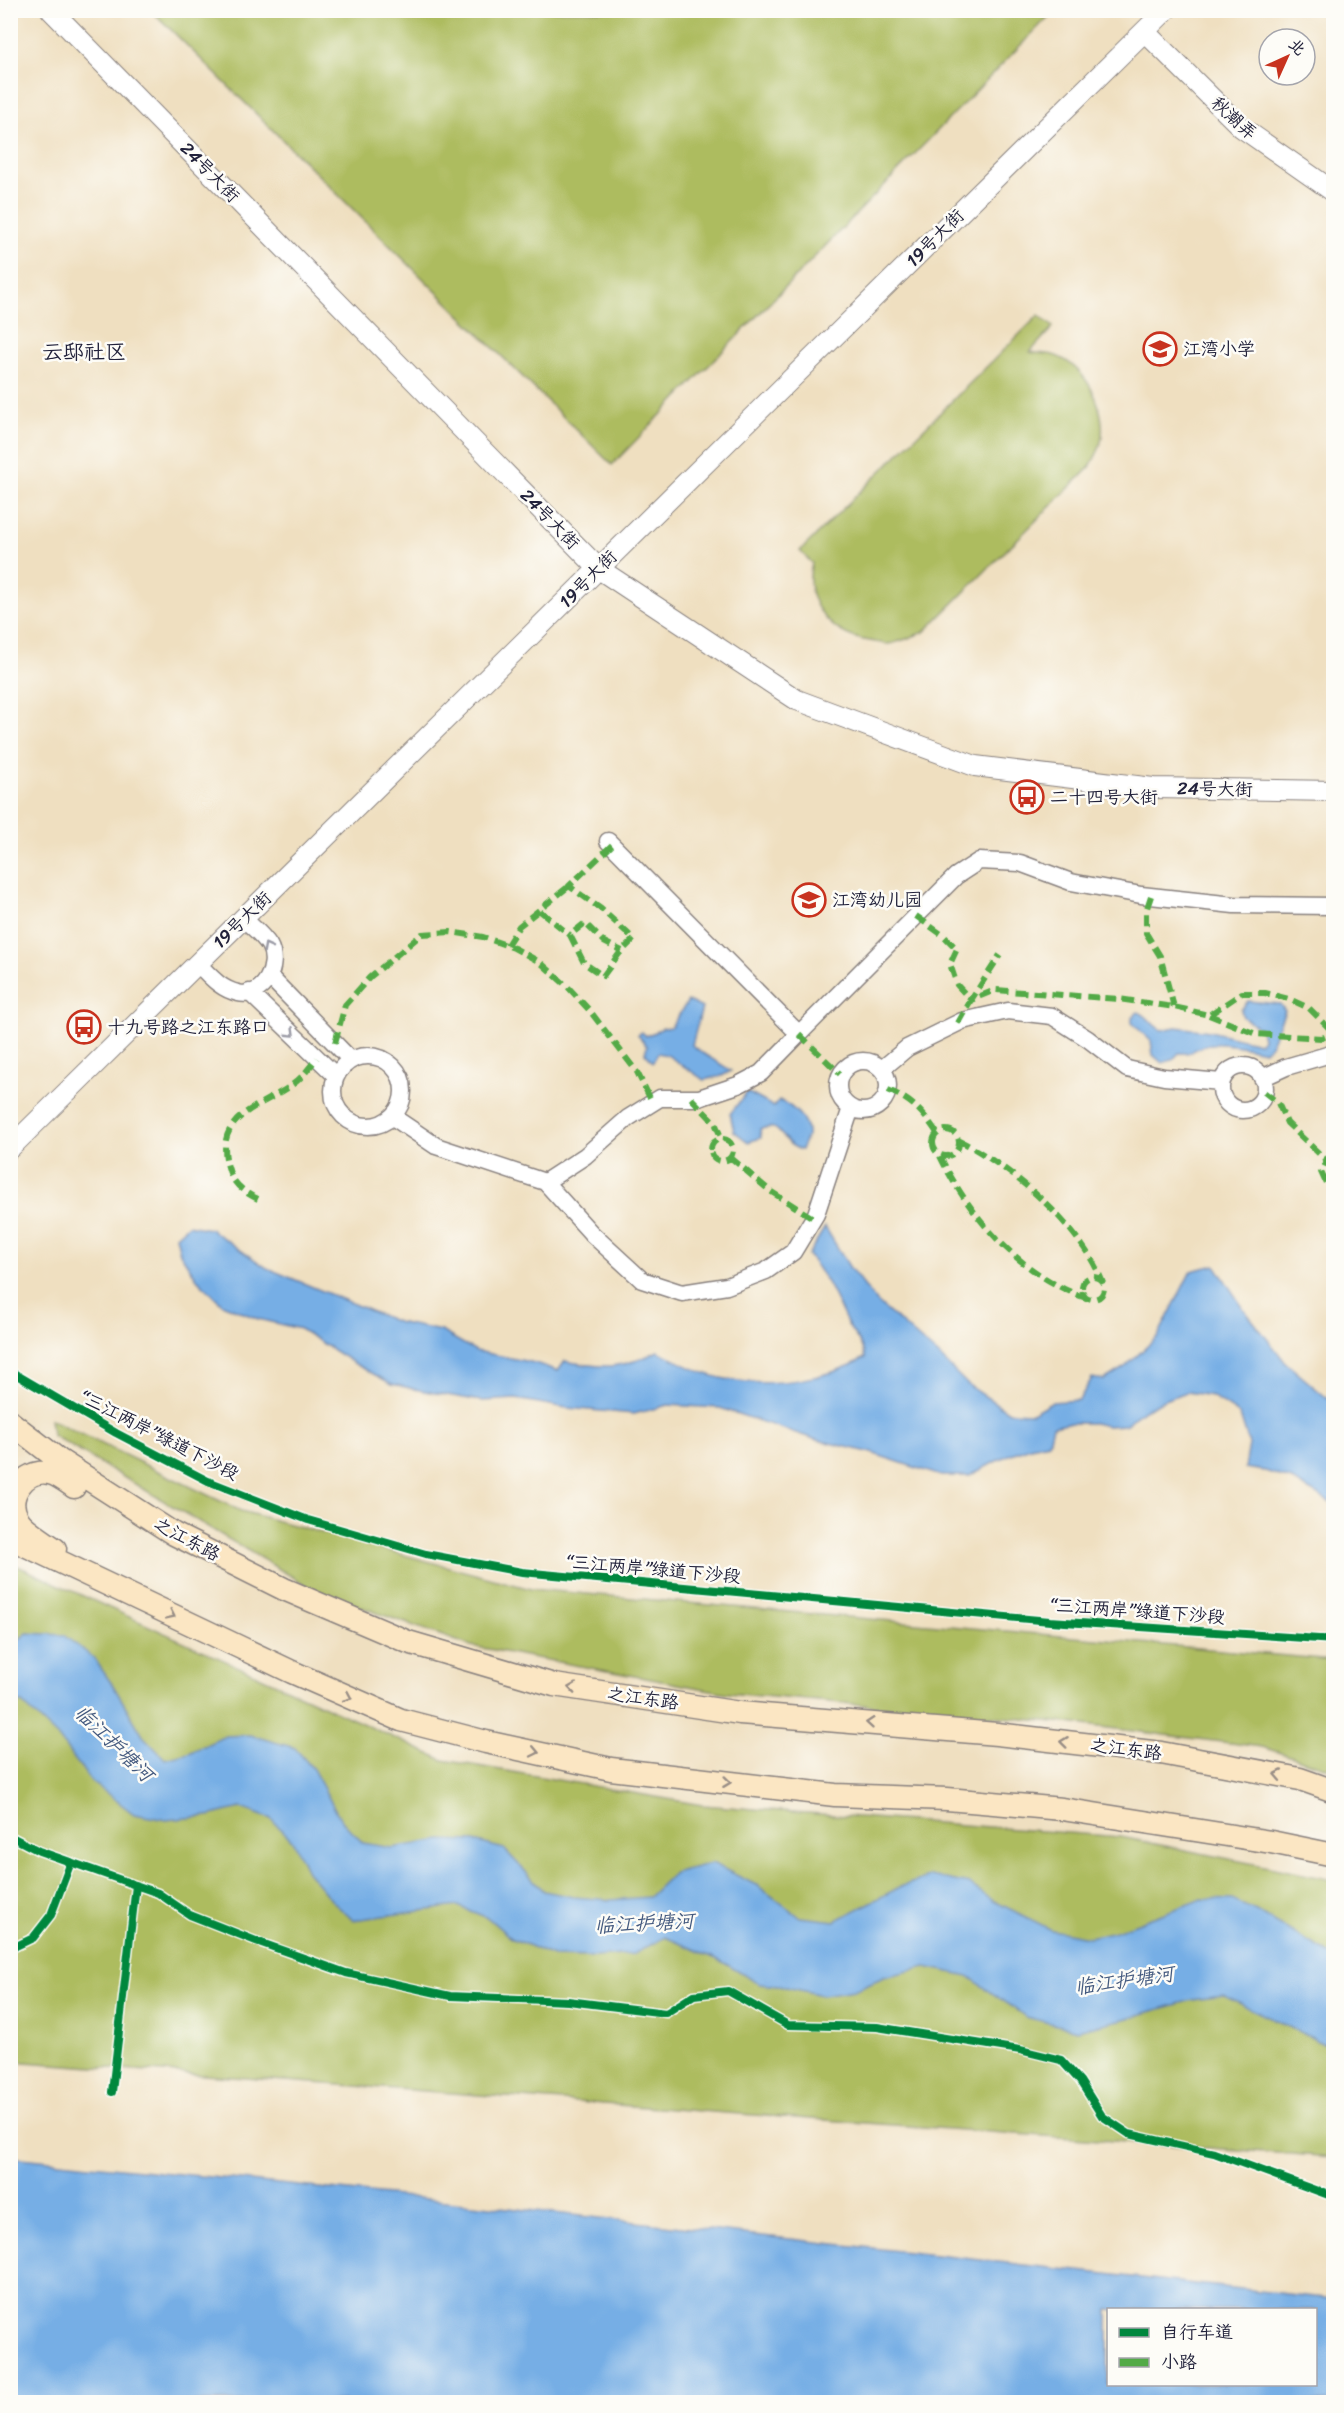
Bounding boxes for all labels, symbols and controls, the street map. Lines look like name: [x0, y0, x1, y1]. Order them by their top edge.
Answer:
north arrow: [1257, 27, 1317, 87]
text: 北: [1281, 31, 1313, 63]
street label: 秋潮弄: [1203, 88, 1265, 148]
street label: 24号大街: [172, 134, 248, 210]
street label: 19号大街: [898, 201, 972, 275]
school or university icon: 江湾小学: [1142, 331, 1178, 367]
district label: 云邸社区: [42, 333, 126, 371]
place label: 江湾小学: [1183, 333, 1255, 365]
street label: 24号大街: [512, 481, 588, 557]
street label: 19号大街: [551, 542, 625, 616]
street label: 24号大街: [1177, 772, 1253, 806]
bus stop icon: 二十四号大街: [1009, 779, 1045, 815]
place label: 二十四号大街: [1050, 781, 1158, 813]
school or university icon: 江湾幼儿园: [791, 882, 827, 918]
street label: 19号大街: [205, 883, 279, 957]
place label: 江湾幼儿园: [832, 884, 922, 916]
one-way arrow: [263, 943, 275, 954]
bus stop icon: 十九号路之江东路口: [66, 1009, 102, 1045]
place label: 十九号路之江东路口: [107, 1011, 269, 1043]
one-way arrow: [285, 1026, 295, 1037]
street label: “三江两岸”绿道下沙段: [73, 1381, 245, 1489]
street label: 之江东路: [148, 1508, 226, 1570]
street label: “三江两岸”绿道下沙段: [564, 1545, 742, 1593]
street label: “三江两岸”绿道下沙段: [1048, 1589, 1226, 1633]
one-way arrow: [165, 1607, 176, 1619]
street label: 之江东路: [605, 1677, 681, 1719]
one-way arrow: [568, 1682, 577, 1694]
one-way arrow: [342, 1690, 353, 1702]
water label: 临江护塘河: [66, 1696, 164, 1793]
one-way arrow: [866, 1717, 875, 1730]
street label: 之江东路: [1088, 1729, 1164, 1769]
one-way arrow: [1060, 1736, 1069, 1748]
one-way arrow: [529, 1745, 539, 1758]
one-way arrow: [1273, 1769, 1283, 1782]
one-way arrow: [722, 1775, 732, 1788]
water label: 临江护塘河: [593, 1903, 698, 1944]
water label: 临江护塘河: [1072, 1956, 1179, 2005]
legend: [1107, 2308, 1317, 2386]
text: 自行车道: [1161, 2316, 1233, 2348]
text: 小路: [1161, 2346, 1197, 2378]

